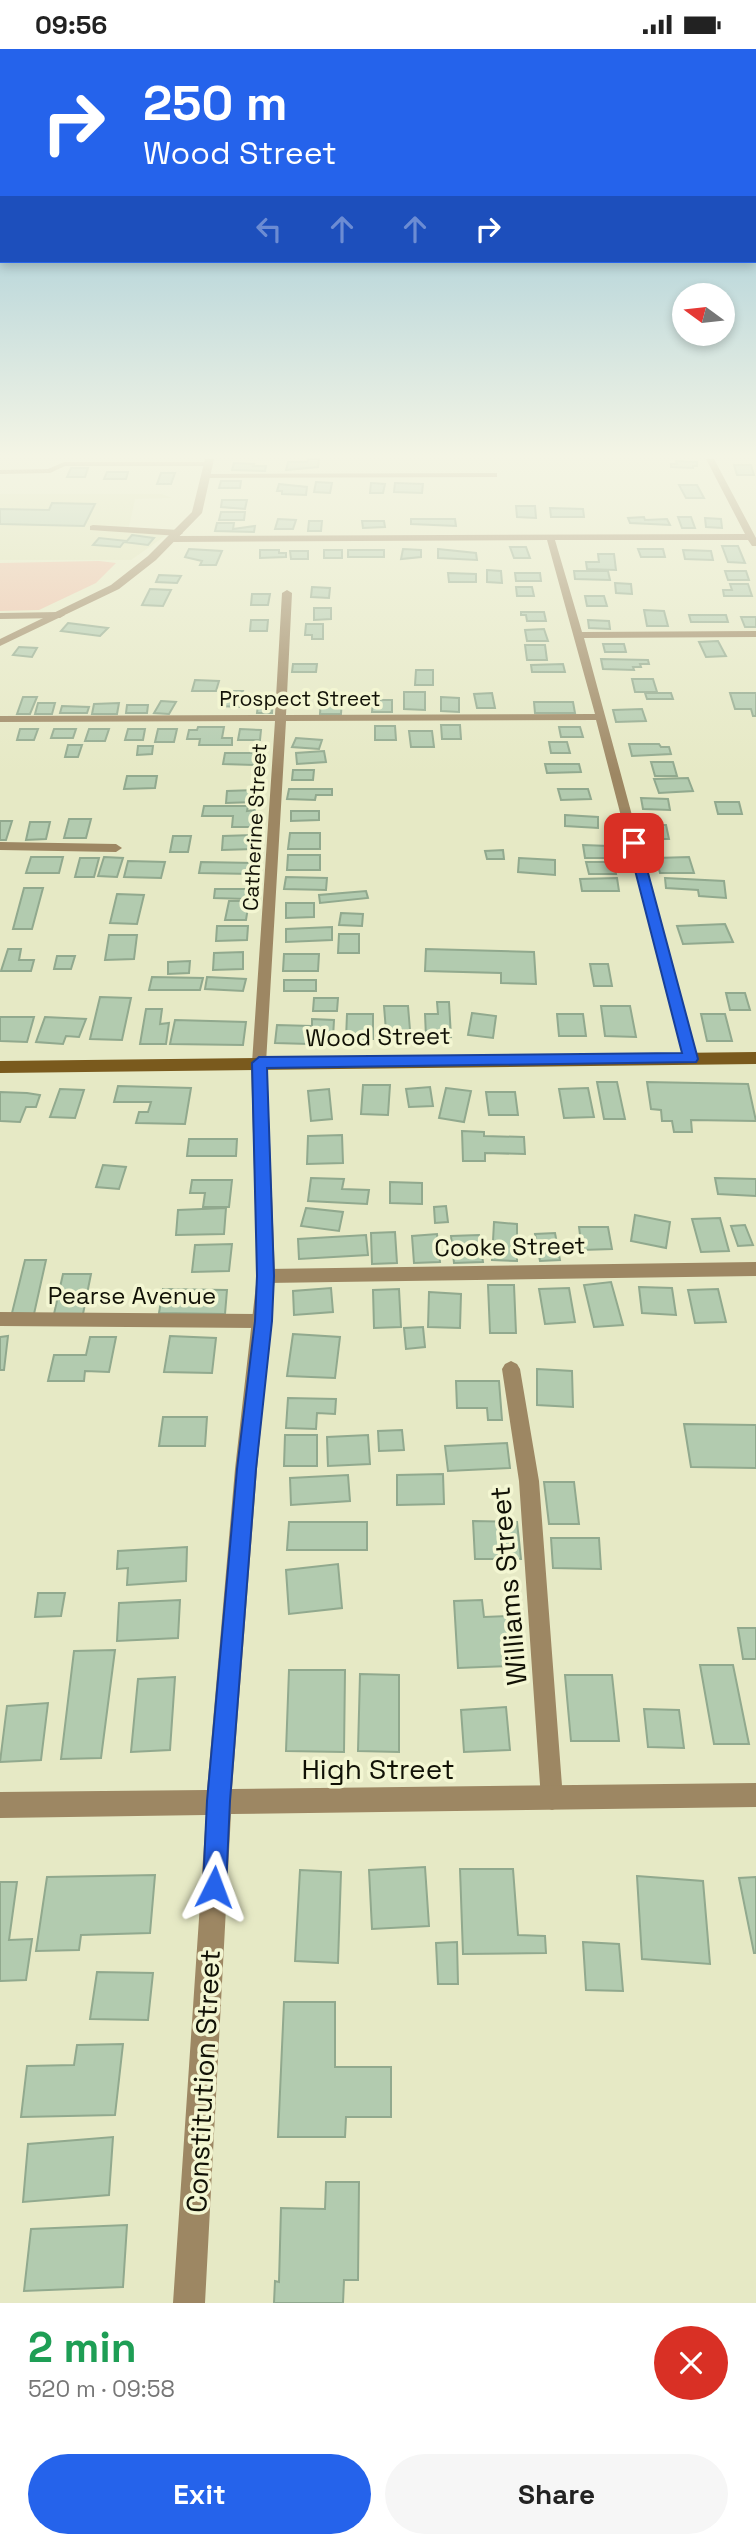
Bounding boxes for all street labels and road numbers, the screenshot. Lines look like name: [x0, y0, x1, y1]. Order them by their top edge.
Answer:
street label: Prospect Street: [219, 685, 381, 712]
street label: Catherine Street: [237, 742, 272, 911]
street label: Wood Street: [305, 1020, 451, 1053]
street label: Cooke Street: [434, 1230, 586, 1263]
street label: Pearse Avenue: [48, 1280, 216, 1311]
street label: Williams Street: [481, 1485, 535, 1687]
street label: High Street: [301, 1751, 455, 1787]
street label: Constitution Street: [178, 1948, 228, 2214]

